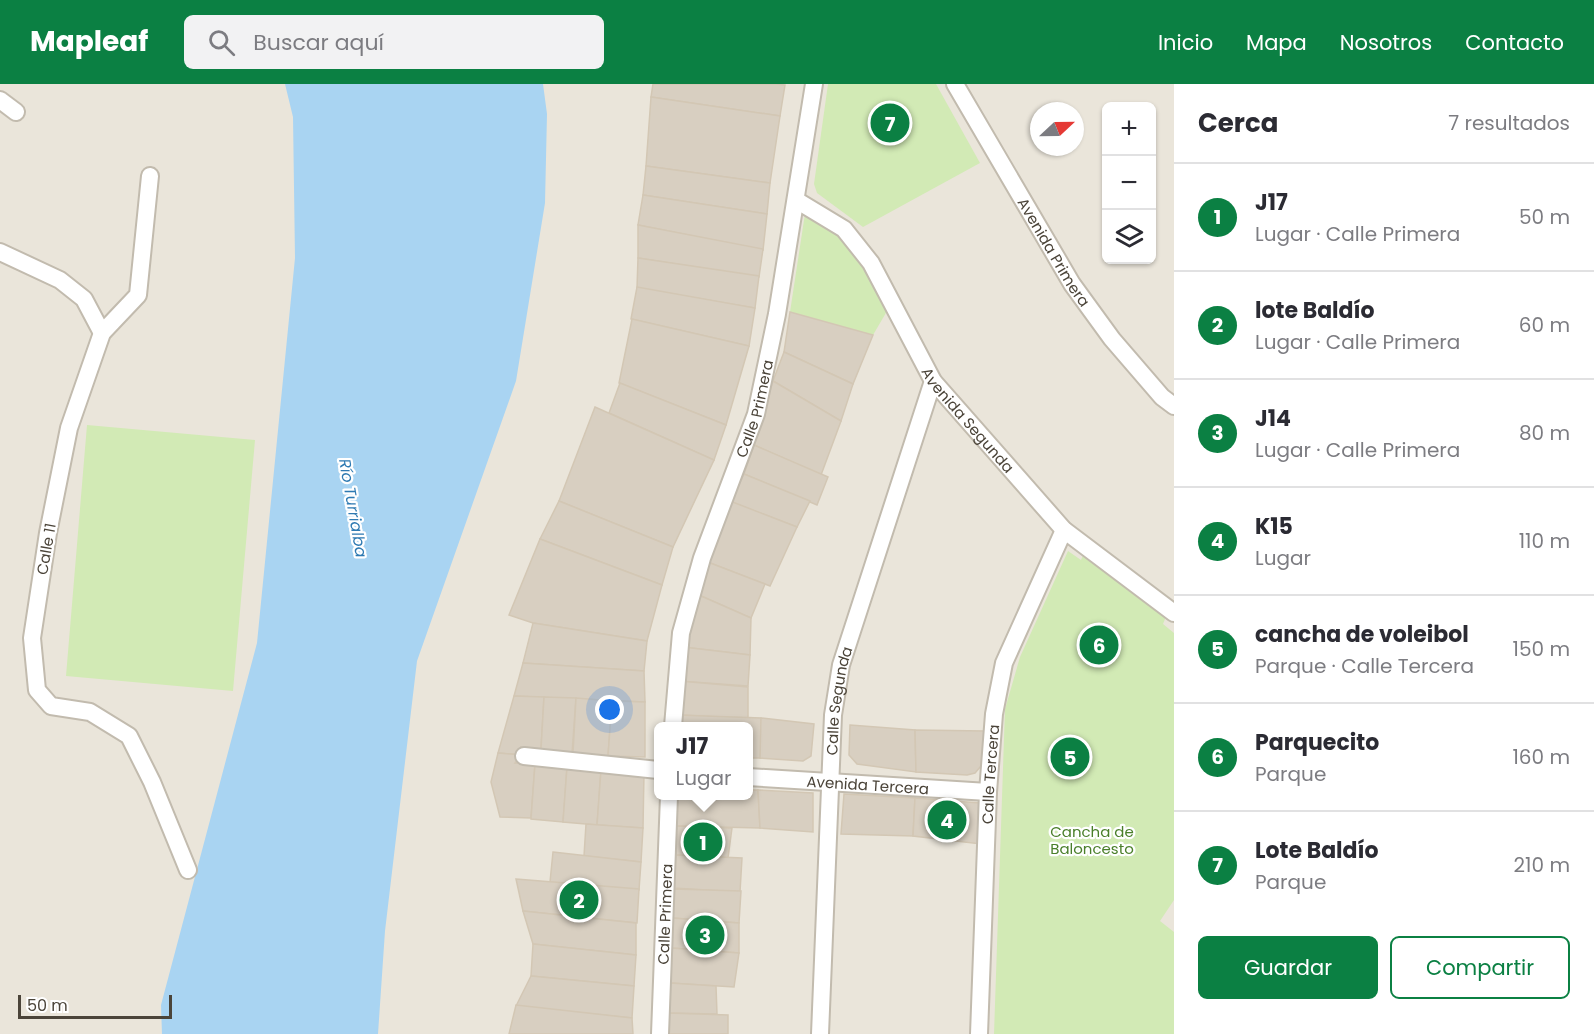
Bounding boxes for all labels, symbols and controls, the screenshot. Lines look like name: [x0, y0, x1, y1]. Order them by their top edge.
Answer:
search box: [184, 15, 604, 69]
text: Mapleaf: [30, 22, 148, 61]
icon: search: [205, 26, 238, 59]
text: Buscar aquí: [253, 27, 384, 58]
text: Inicio: [1158, 28, 1213, 57]
text: Mapa: [1246, 28, 1307, 57]
text: Nosotros: [1340, 28, 1432, 57]
text: Contacto: [1465, 28, 1564, 57]
pin: 7: [870, 100, 910, 146]
north arrow: [1030, 102, 1084, 156]
map controls: [1102, 102, 1156, 264]
button: +: [1102, 102, 1156, 156]
text: Cerca: [1198, 105, 1278, 141]
text: 7 resultados: [1448, 109, 1570, 137]
button: −: [1102, 156, 1156, 210]
text: J17: [1255, 187, 1288, 218]
street label: Avenida Primera: [1013, 194, 1095, 311]
text: 1: [1214, 203, 1221, 231]
text: 50 m: [1519, 203, 1570, 231]
button: layers: [1102, 210, 1156, 264]
text: Lugar · Calle Primera: [1255, 220, 1460, 248]
text: lote Baldío: [1255, 295, 1375, 326]
text: 2: [1212, 311, 1223, 339]
text: 60 m: [1519, 311, 1570, 339]
text: Lugar · Calle Primera: [1255, 328, 1460, 356]
street label: Calle Primera: [730, 358, 778, 460]
street label: Avenida Segunda: [917, 363, 1019, 477]
text: J14: [1255, 403, 1291, 434]
text: 3: [1211, 419, 1224, 447]
text: 80 m: [1519, 419, 1570, 447]
text: Lugar · Calle Primera: [1255, 436, 1460, 464]
water label: Río Turrialba: [333, 457, 373, 559]
text: K15: [1255, 511, 1293, 542]
street label: Calle 11: [31, 522, 61, 576]
text: 4: [1211, 527, 1224, 555]
text: 110 m: [1519, 527, 1570, 555]
text: Lugar: [1255, 544, 1311, 572]
text: cancha de voleibol: [1255, 619, 1469, 650]
pin: 6: [1080, 622, 1118, 668]
text: 5: [1211, 635, 1224, 663]
text: 150 m: [1513, 635, 1570, 663]
street label: Calle Segunda: [821, 643, 857, 756]
text: Parque · Calle Tercera: [1255, 652, 1474, 680]
your location: [595, 695, 624, 724]
popup: [654, 722, 753, 800]
street label: Calle Tercera: [976, 724, 1004, 824]
text: Parquecito: [1255, 727, 1379, 758]
text: J17: [676, 731, 708, 762]
pin: 5: [1050, 734, 1090, 780]
text: 6: [1211, 743, 1224, 771]
text: 160 m: [1512, 743, 1570, 771]
text: Parque: [1255, 760, 1326, 788]
text: Lugar: [676, 764, 731, 792]
street label: Avenida Tercera: [806, 770, 930, 799]
pin: 4: [928, 798, 966, 842]
pin: 1: [684, 820, 722, 864]
park label: Cancha de Baloncesto: [1050, 821, 1134, 859]
text: Lote Baldío: [1255, 835, 1379, 866]
text: 7: [1212, 851, 1223, 879]
text: 210 m: [1514, 851, 1570, 879]
street label: Calle Primera: [652, 863, 677, 965]
text: Parque: [1255, 868, 1326, 896]
pin: 2: [560, 878, 598, 922]
pin: 3: [686, 912, 724, 958]
button: Guardar: [1198, 936, 1378, 999]
button: Compartir: [1390, 936, 1570, 999]
scale bar: [18, 992, 172, 1020]
text: 50 m: [27, 994, 68, 1017]

